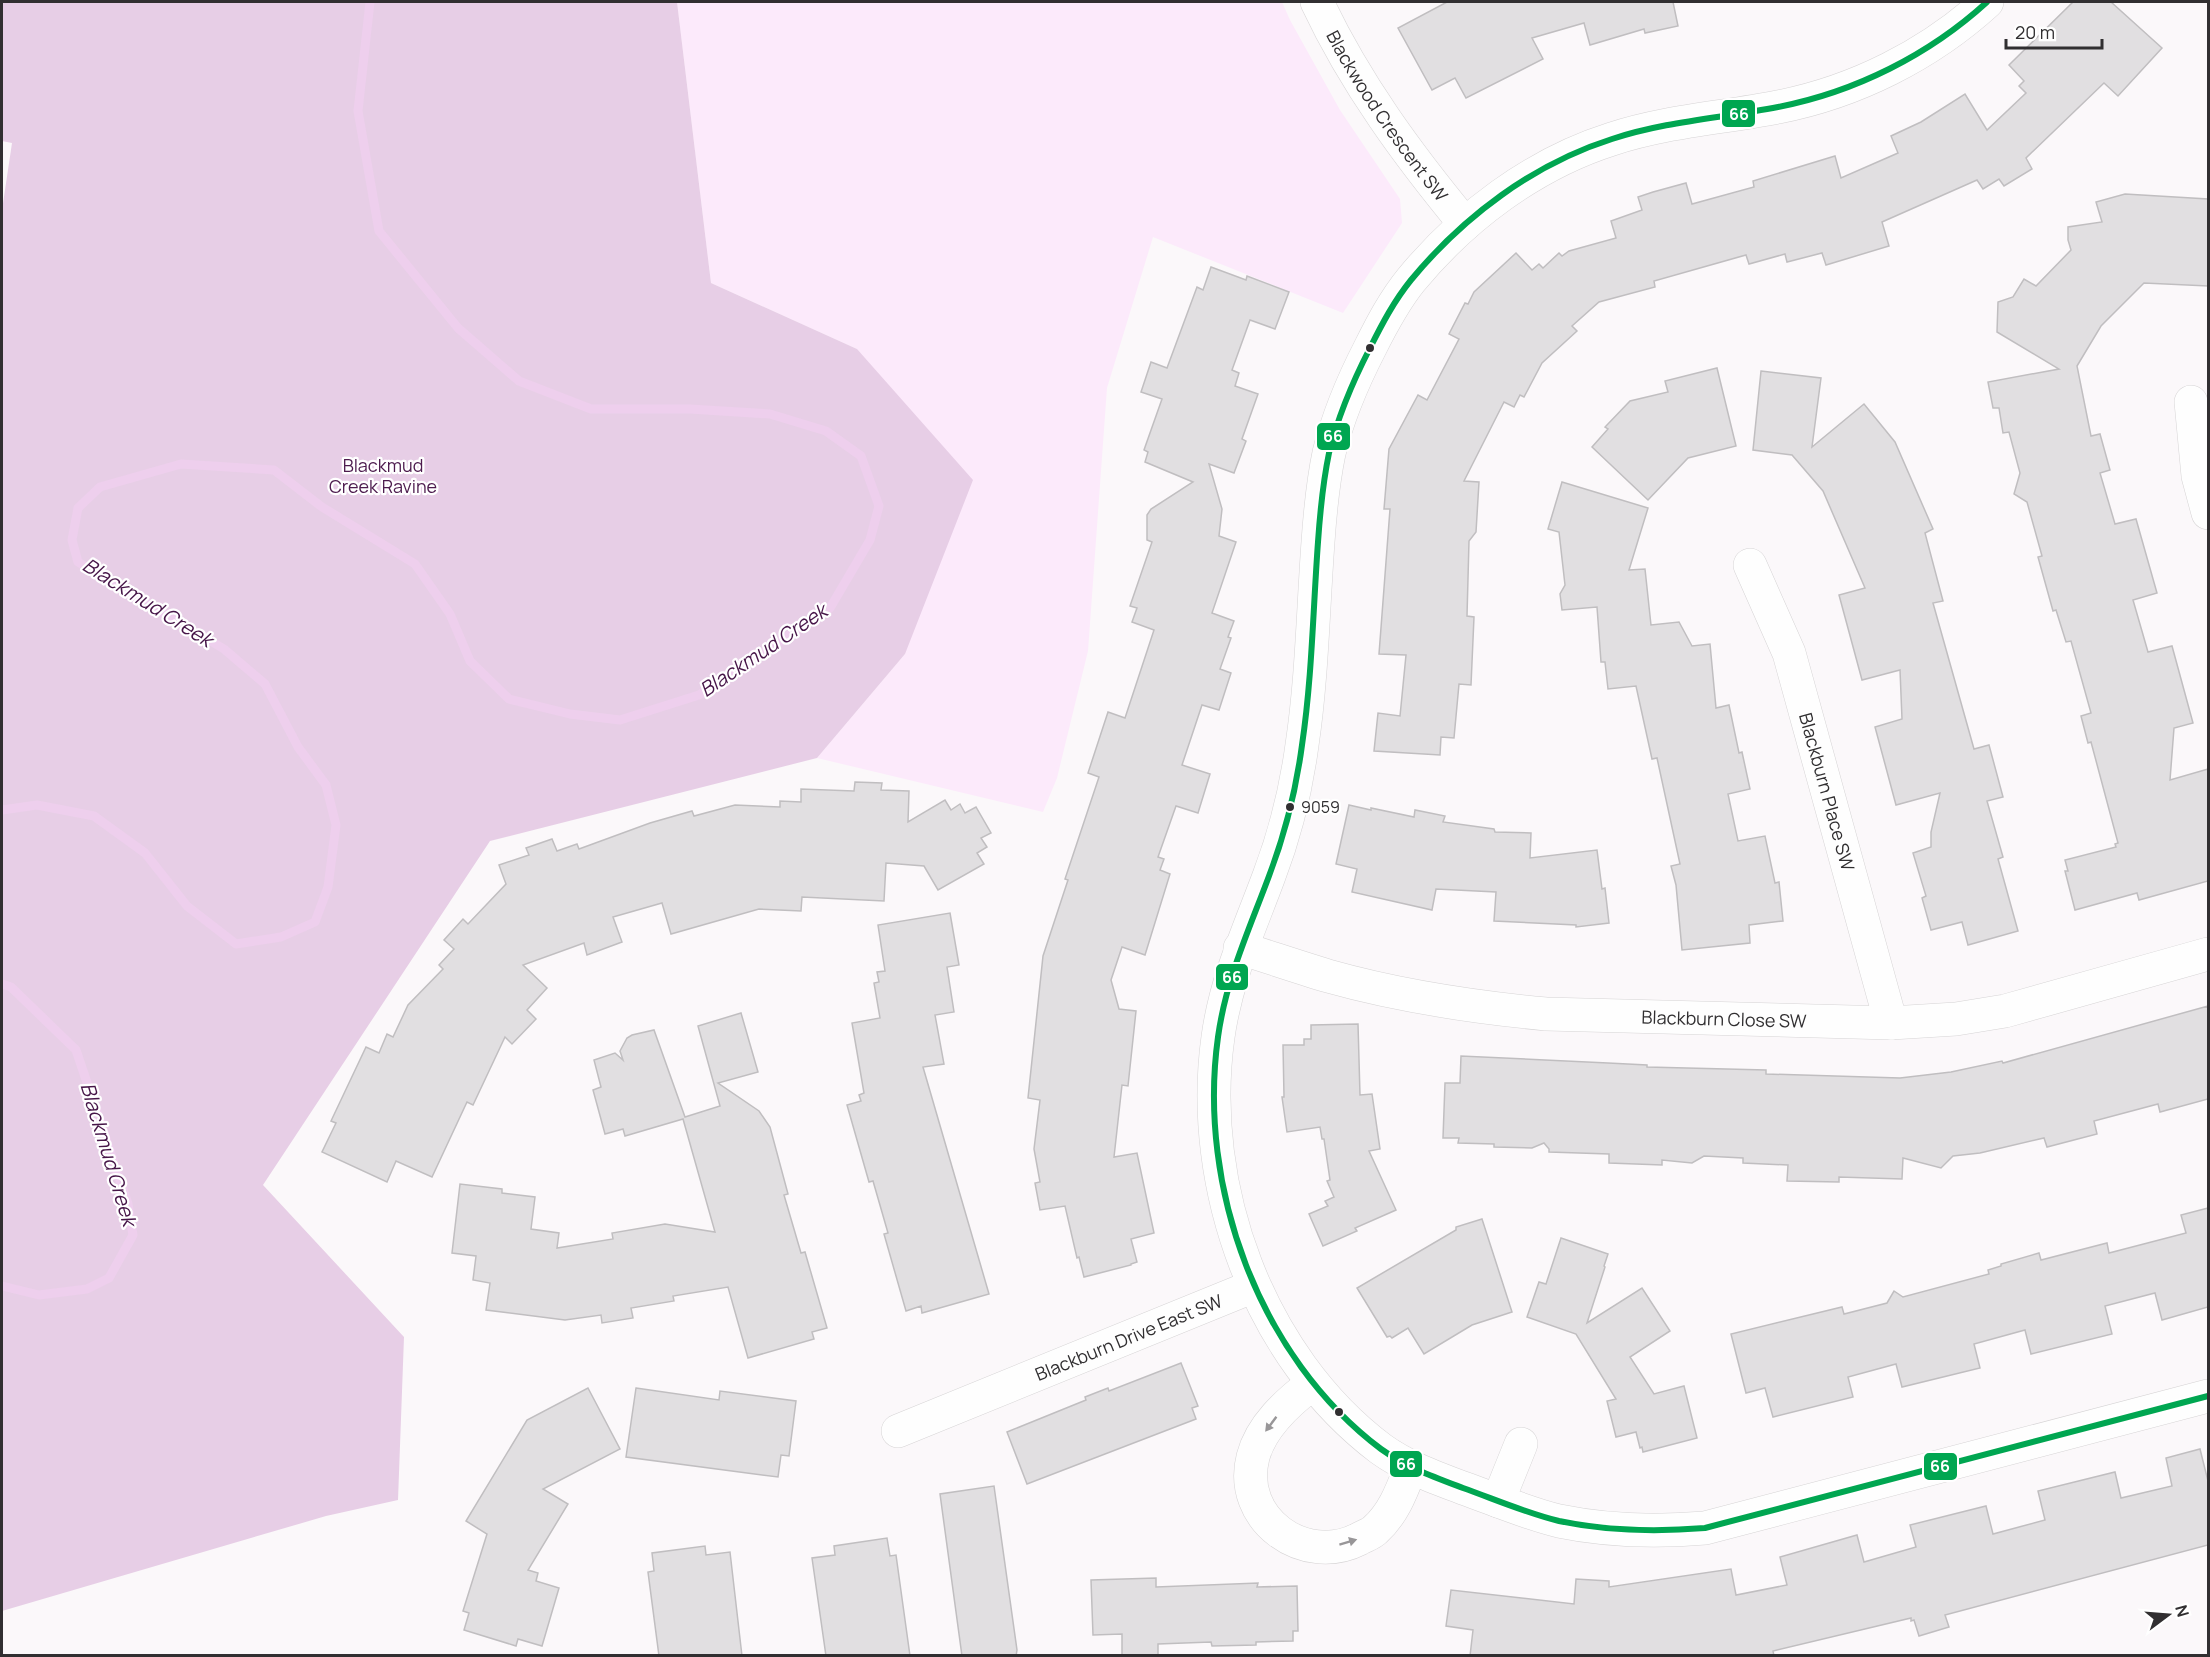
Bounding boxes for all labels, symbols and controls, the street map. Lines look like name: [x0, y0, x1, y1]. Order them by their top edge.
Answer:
scale bar: [2006, 12, 2102, 50]
text: 20 m: [2015, 20, 2055, 44]
street label: Blackwood Crescent SW: [1321, 26, 1454, 206]
line badge: 66: [1721, 99, 1756, 128]
text: 66: [1729, 103, 1749, 125]
unlabelled marker: [1364, 342, 1376, 354]
line badge: 66: [1316, 422, 1351, 451]
text: 66: [1323, 425, 1343, 447]
park label: Blackmud Creek Ravine: [329, 453, 437, 498]
water label: Blackmud Creek: [78, 551, 221, 654]
water label: Blackmud Creek: [694, 596, 835, 703]
street label: Blackburn Place SW: [1794, 710, 1860, 873]
place label: 9059: [1301, 796, 1340, 818]
marker: 9059: [1284, 801, 1296, 813]
line badge: 66: [1215, 963, 1249, 991]
text: 66: [1222, 966, 1242, 988]
street label: Blackburn Close SW: [1641, 1004, 1807, 1033]
water label: Blackmud Creek: [74, 1079, 144, 1232]
street label: Blackburn Drive East SW: [1031, 1288, 1226, 1386]
unlabelled marker: [1333, 1406, 1345, 1418]
one-way arrow: [1265, 1417, 1277, 1432]
line badge: 66: [1389, 1450, 1423, 1478]
line badge: 66: [1923, 1452, 1958, 1481]
text: 66: [1396, 1453, 1416, 1475]
text: 66: [1930, 1455, 1950, 1477]
one-way arrow: [1339, 1537, 1357, 1546]
north arrow: [2138, 1585, 2198, 1645]
text: N: [2170, 1602, 2195, 1619]

